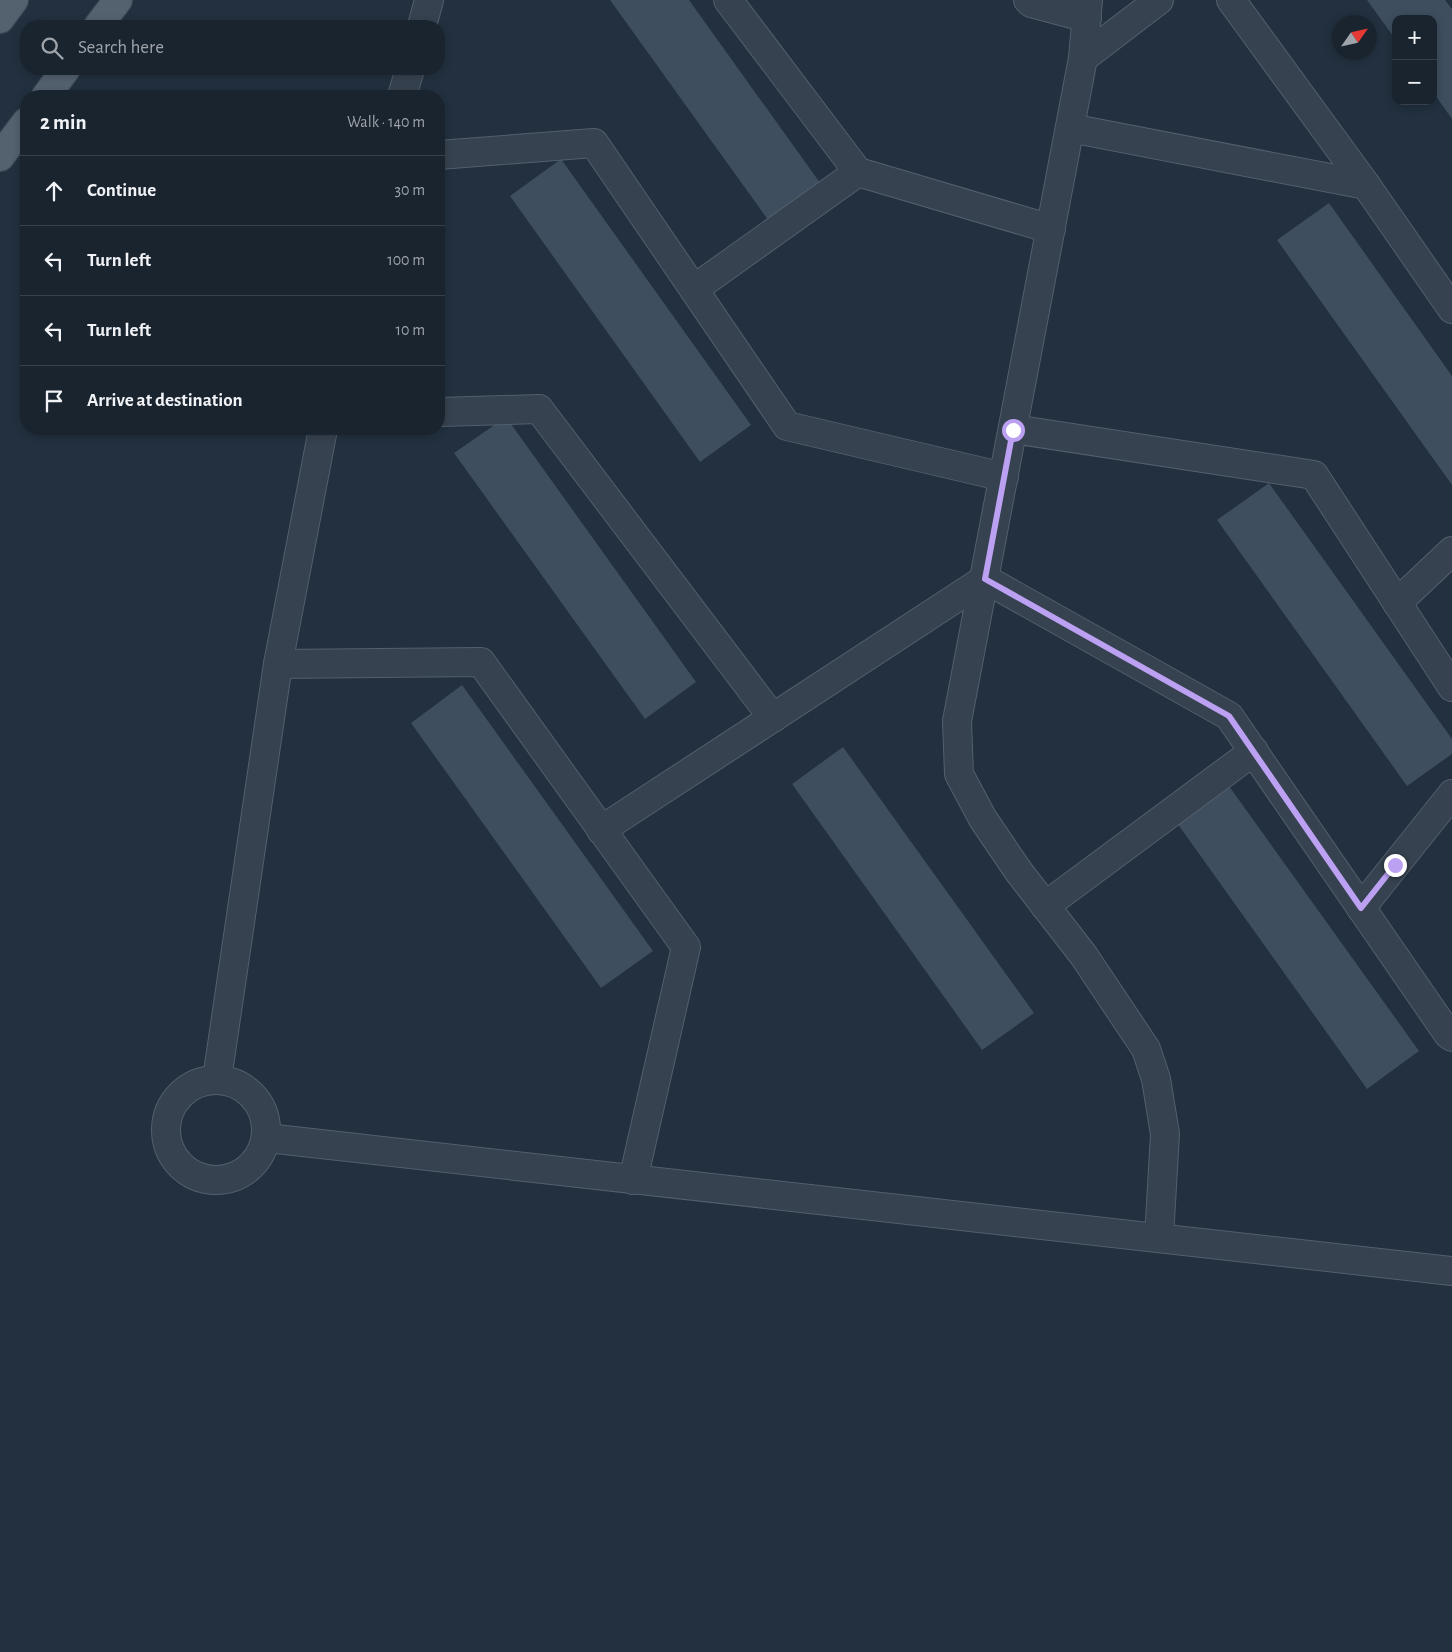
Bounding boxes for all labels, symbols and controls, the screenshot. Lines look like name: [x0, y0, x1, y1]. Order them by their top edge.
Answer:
north arrow: [1332, 15, 1377, 60]
map controls: [1392, 15, 1437, 105]
button: +: [1392, 15, 1437, 60]
search box: [20, 20, 445, 75]
icon: search: [38, 34, 66, 62]
text: Search here: [78, 38, 164, 57]
button: −: [1392, 60, 1437, 105]
text: 2 min: [40, 112, 87, 133]
text: Walk · 140 m: [347, 114, 425, 130]
icon: ahead: [40, 177, 68, 205]
text: Continue: [87, 181, 156, 200]
text: 30 m: [395, 182, 425, 198]
icon: left: [40, 247, 68, 275]
text: Turn left: [87, 251, 151, 270]
text: 100 m: [387, 252, 425, 268]
icon: left: [40, 317, 68, 345]
text: Turn left: [87, 321, 151, 340]
text: 10 m: [396, 322, 425, 338]
icon: arrive: [40, 387, 68, 415]
text: Arrive at destination: [87, 391, 243, 410]
route start: [1002, 419, 1025, 442]
route end: [1384, 854, 1407, 877]

